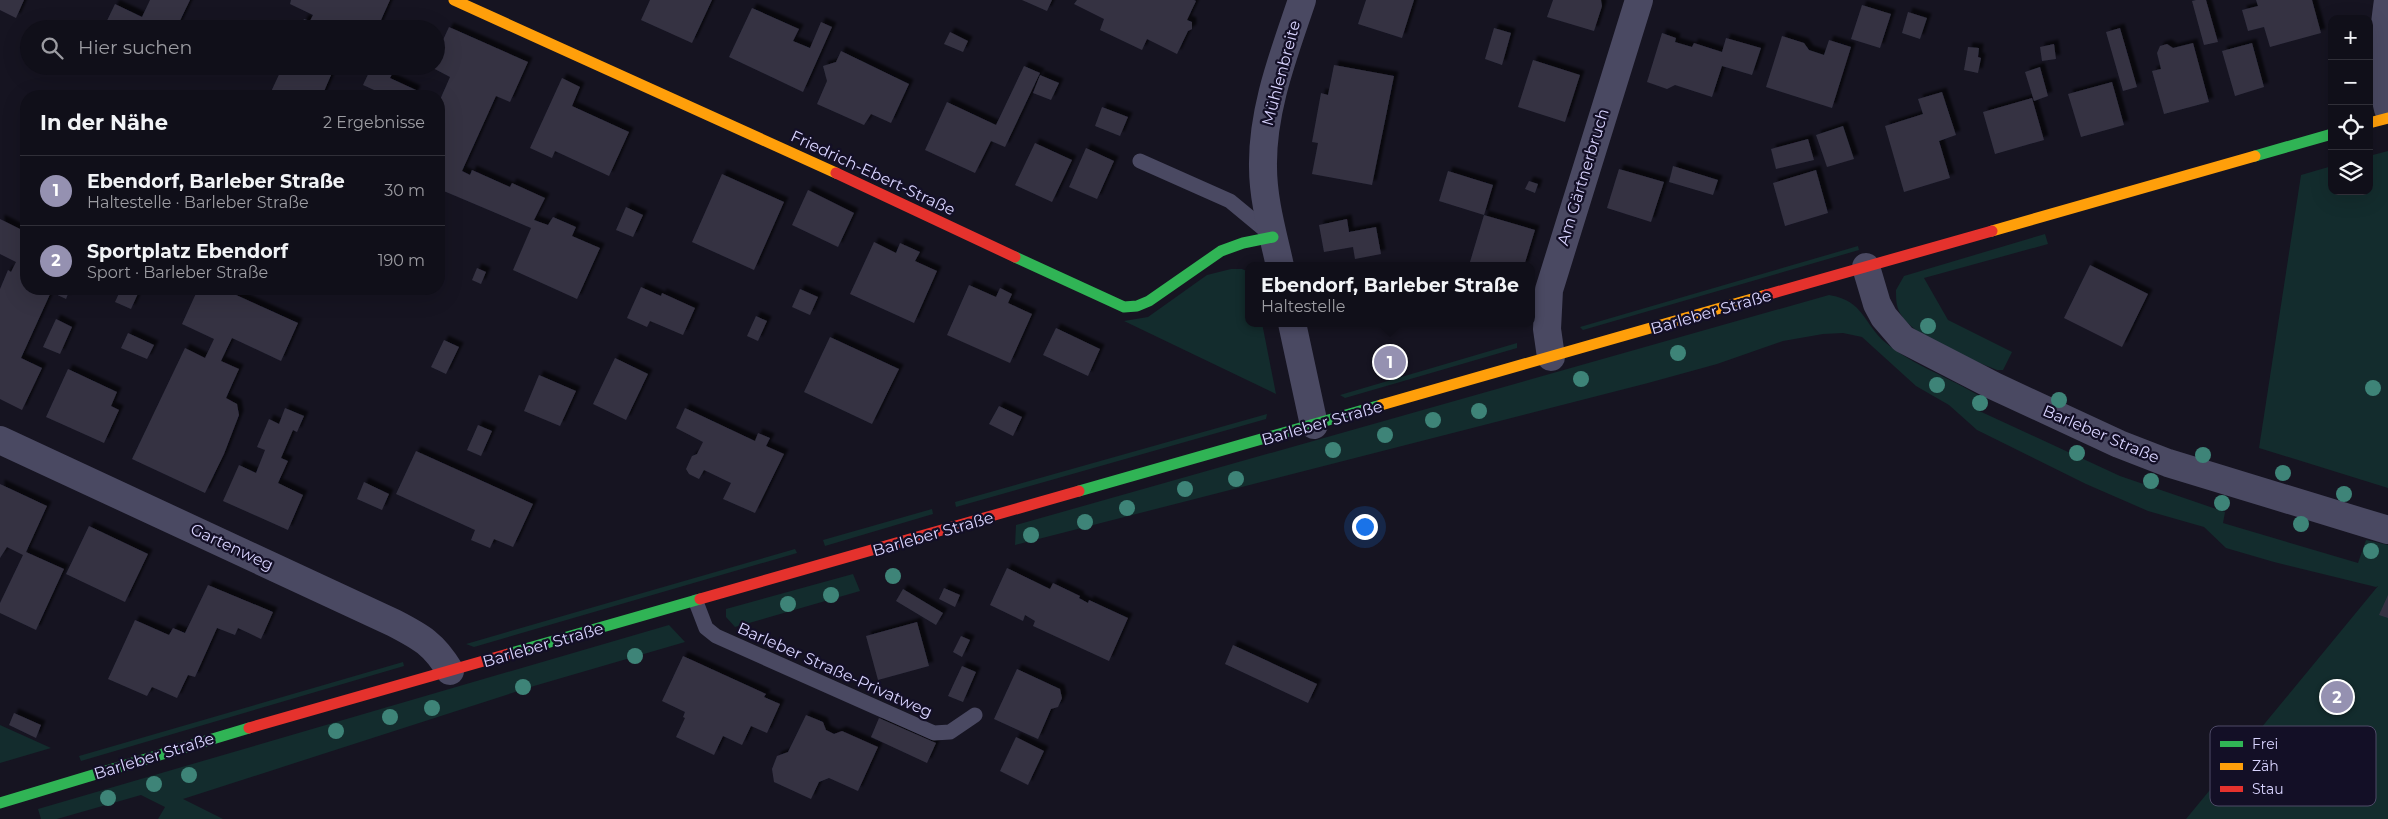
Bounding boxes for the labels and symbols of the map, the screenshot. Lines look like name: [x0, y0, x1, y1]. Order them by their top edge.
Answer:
street label: Mühlenbreite: [1258, 18, 1304, 128]
street label: Am Gärtnerbruch: [1553, 106, 1613, 248]
street label: Friedrich-Ebert-Straße: [788, 126, 958, 220]
street label: Barleber Straße: [1648, 286, 1774, 338]
pin: 1: [1374, 343, 1406, 381]
street label: Barleber Straße: [1259, 397, 1385, 449]
street label: Barleber Straße: [2040, 401, 2162, 467]
street label: Barleber Straße: [870, 508, 996, 560]
your location: [1352, 514, 1378, 540]
street label: Gartenweg: [187, 519, 277, 575]
street label: Barleber Straße-Privatweg: [735, 618, 935, 722]
street label: Barleber Straße: [480, 619, 606, 671]
pin: 2: [2321, 678, 2353, 716]
legend: [2210, 726, 2376, 806]
street label: Barleber Straße: [92, 729, 216, 783]
text: Frei: [2252, 735, 2278, 753]
text: Zäh: [2252, 757, 2279, 775]
text: Stau: [2252, 780, 2284, 798]

